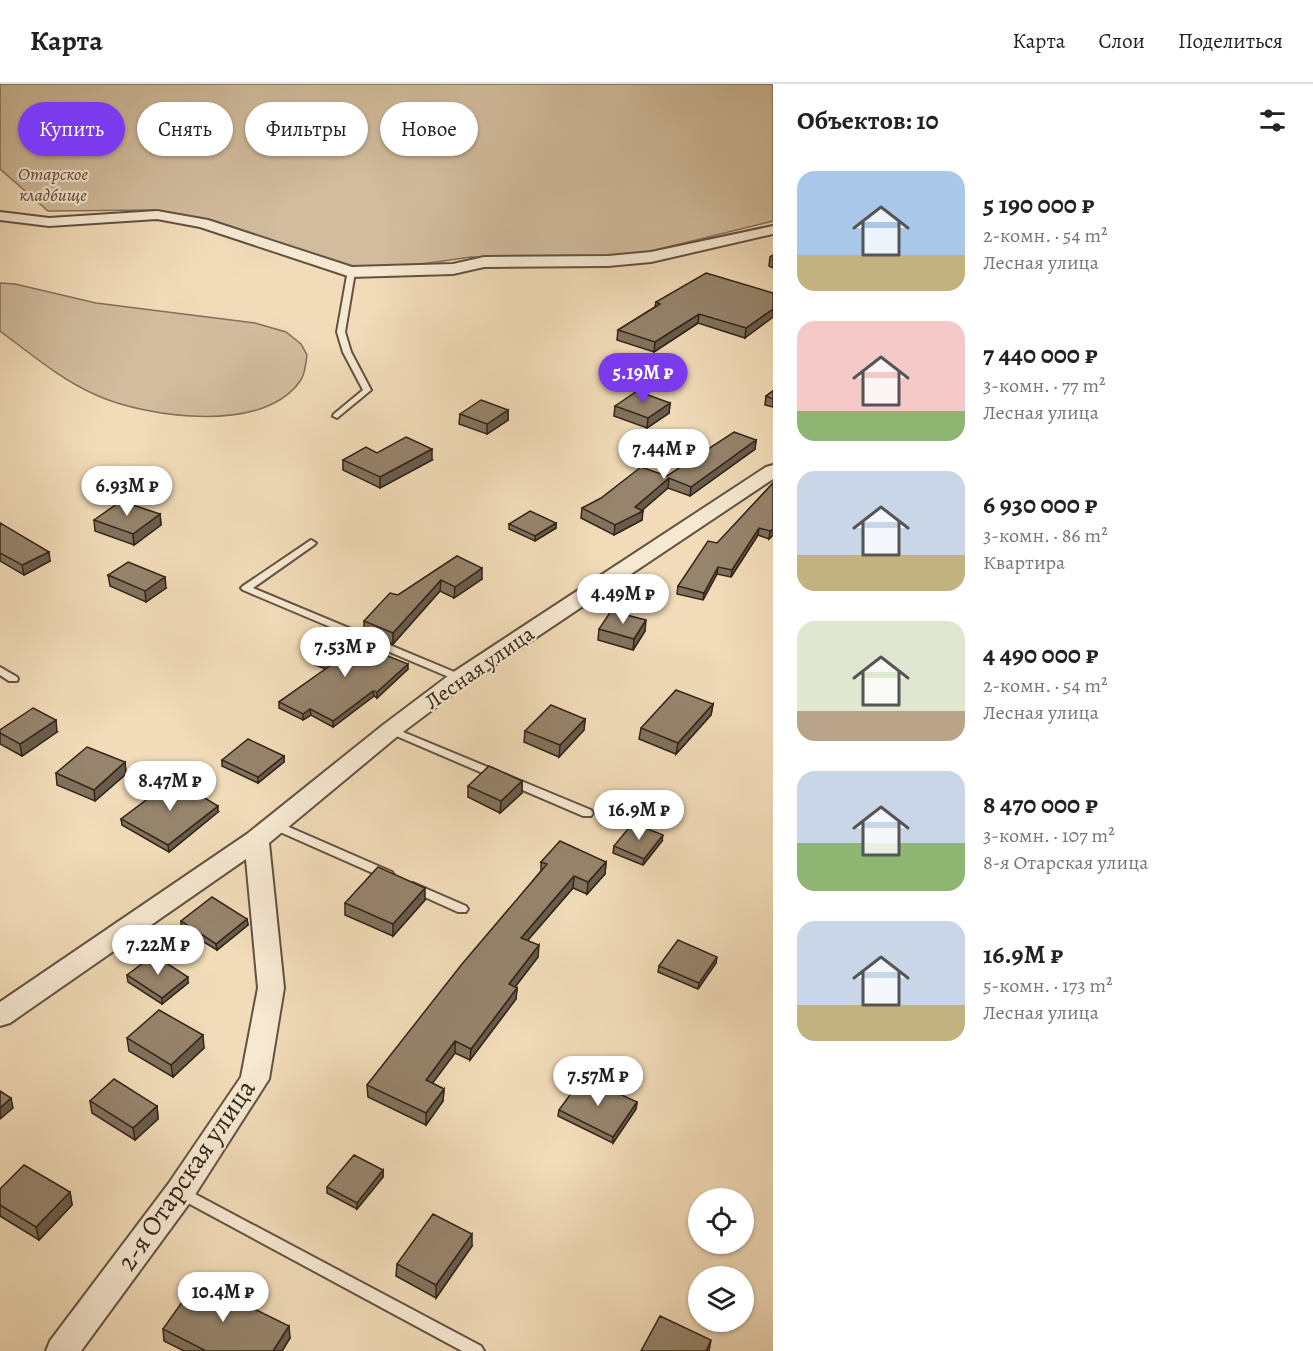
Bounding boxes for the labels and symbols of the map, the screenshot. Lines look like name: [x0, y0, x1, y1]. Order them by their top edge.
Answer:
park label: Отарское кладбище: [18, 162, 88, 207]
pin: 5.19M ₽: [588, 353, 698, 404]
pin: 7.44M ₽: [609, 429, 719, 480]
pin: 6.93M ₽: [72, 466, 182, 517]
pin: 4.49M ₽: [568, 574, 678, 625]
street label: Лесная улица: [419, 618, 541, 717]
pin: 7.53M ₽: [290, 627, 400, 678]
pin: 8.47M ₽: [115, 761, 225, 812]
pin: 16.9M ₽: [584, 790, 694, 841]
pin: 7.22M ₽: [103, 925, 213, 976]
pin: 7.57M ₽: [543, 1056, 653, 1107]
street label: 2-я Отарская улица: [109, 1072, 264, 1278]
pin: 10.4M ₽: [168, 1272, 278, 1323]

